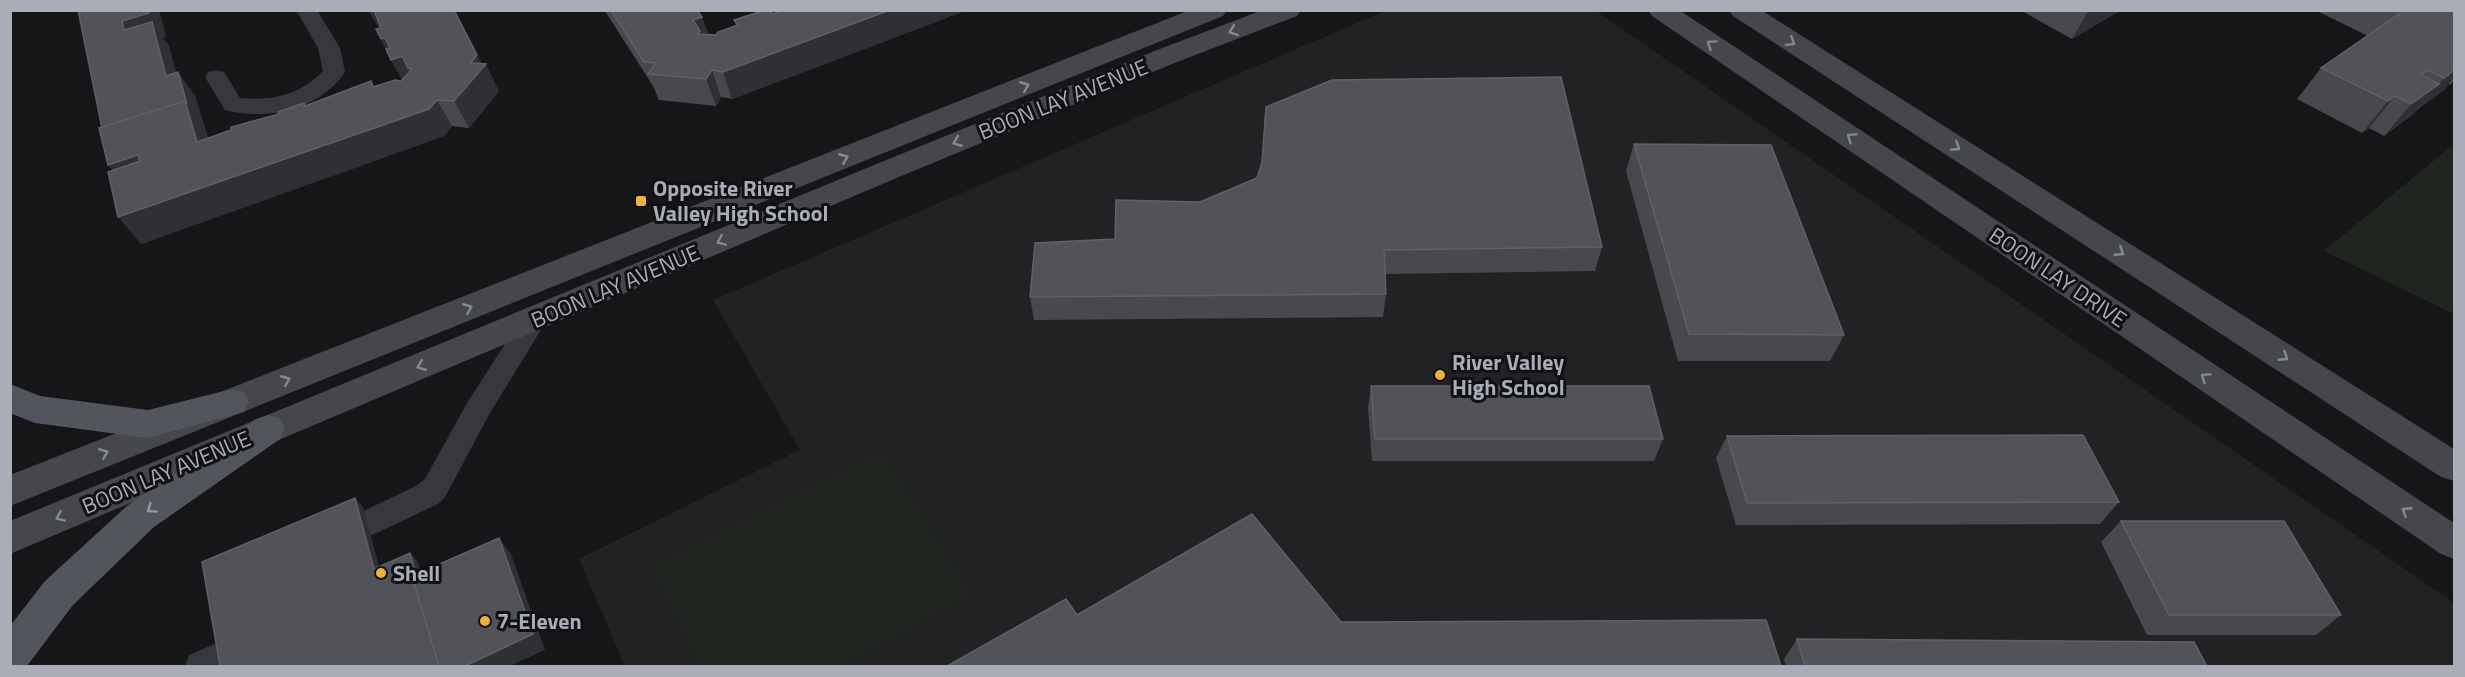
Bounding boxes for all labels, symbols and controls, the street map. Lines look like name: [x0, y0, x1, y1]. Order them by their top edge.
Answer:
one-way arrow: [1228, 24, 1239, 36]
one-way arrow: [1785, 34, 1796, 45]
one-way arrow: [1707, 40, 1718, 51]
street label: BOON LAY AVENUE: [973, 49, 1153, 149]
one-way arrow: [1019, 81, 1030, 93]
one-way arrow: [1847, 133, 1858, 144]
one-way arrow: [953, 135, 964, 147]
one-way arrow: [1950, 139, 1960, 151]
one-way arrow: [838, 153, 849, 165]
place label: Opposite River Valley High School: [653, 171, 828, 230]
marker: Opposite River Valley High School: [634, 194, 648, 208]
street label: BOON LAY DRIVE: [1982, 218, 2134, 336]
one-way arrow: [716, 234, 727, 246]
street label: BOON LAY AVENUE: [525, 235, 705, 337]
one-way arrow: [2113, 245, 2124, 256]
one-way arrow: [461, 303, 472, 315]
place label: River Valley High School: [1452, 345, 1565, 404]
one-way arrow: [2278, 350, 2288, 362]
one-way arrow: [417, 359, 428, 371]
marker: River Valley High School: [1433, 368, 1447, 382]
one-way arrow: [2200, 373, 2211, 384]
one-way arrow: [280, 375, 291, 387]
street label: BOON LAY AVENUE: [76, 421, 256, 523]
one-way arrow: [97, 448, 108, 460]
one-way arrow: [146, 502, 157, 513]
one-way arrow: [2401, 507, 2412, 518]
one-way arrow: [55, 510, 66, 522]
place label: Shell: [393, 556, 440, 590]
marker: Shell: [374, 566, 388, 580]
place label: 7-Eleven: [497, 604, 582, 638]
marker: 7-Eleven: [478, 614, 492, 628]

